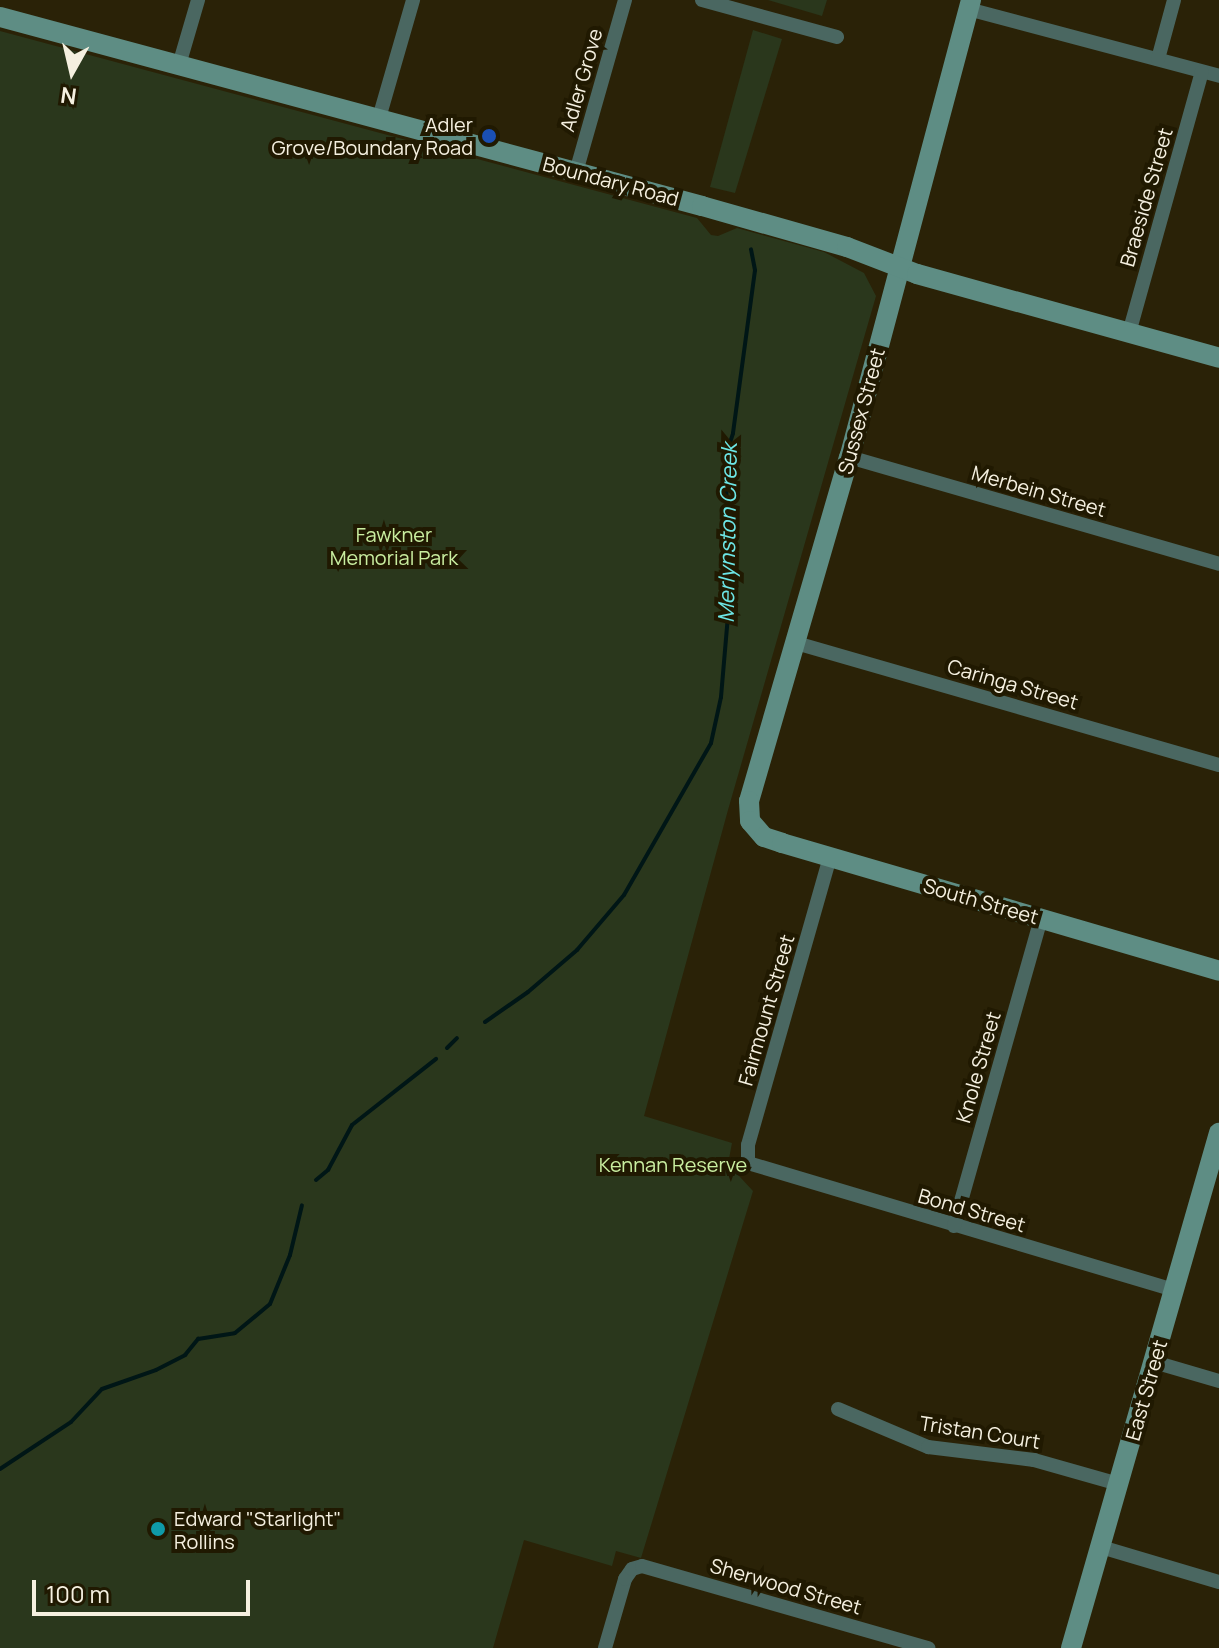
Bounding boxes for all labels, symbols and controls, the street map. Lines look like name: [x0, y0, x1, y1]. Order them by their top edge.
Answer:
street label: Adler Grove: [555, 26, 607, 134]
north arrow: [32, 32, 112, 112]
text: N: [59, 80, 79, 112]
place label: Adler Grove/Boundary Road: [271, 112, 473, 159]
street label: Braeside Street: [1115, 125, 1177, 269]
marker: Adler Grove/Boundary Road: [480, 127, 498, 145]
street label: Boundary Road: [540, 151, 682, 211]
street label: Sussex Street: [833, 345, 889, 477]
water label: Merlynston Creek: [713, 443, 743, 623]
street label: Merbein Street: [969, 460, 1109, 522]
park label: Fawkner Memorial Park: [330, 523, 458, 570]
street label: Caringa Street: [945, 654, 1081, 714]
street label: South Street: [921, 873, 1041, 929]
street label: Fairmount Street: [733, 932, 799, 1088]
street label: Knole Street: [951, 1009, 1005, 1125]
park label: Kennan Reserve: [599, 1152, 747, 1176]
street label: Bond Street: [916, 1183, 1028, 1237]
street label: East Street: [1120, 1337, 1172, 1443]
street label: Tristan Court: [918, 1411, 1042, 1453]
place label: Edward "Starlight" Rollins: [174, 1506, 341, 1553]
marker: Edward "Starlight" Rollins: [149, 1520, 167, 1538]
street label: Sherwood Street: [708, 1553, 864, 1619]
scale bar: [36, 1564, 254, 1614]
text: 100 m: [46, 1577, 110, 1610]

